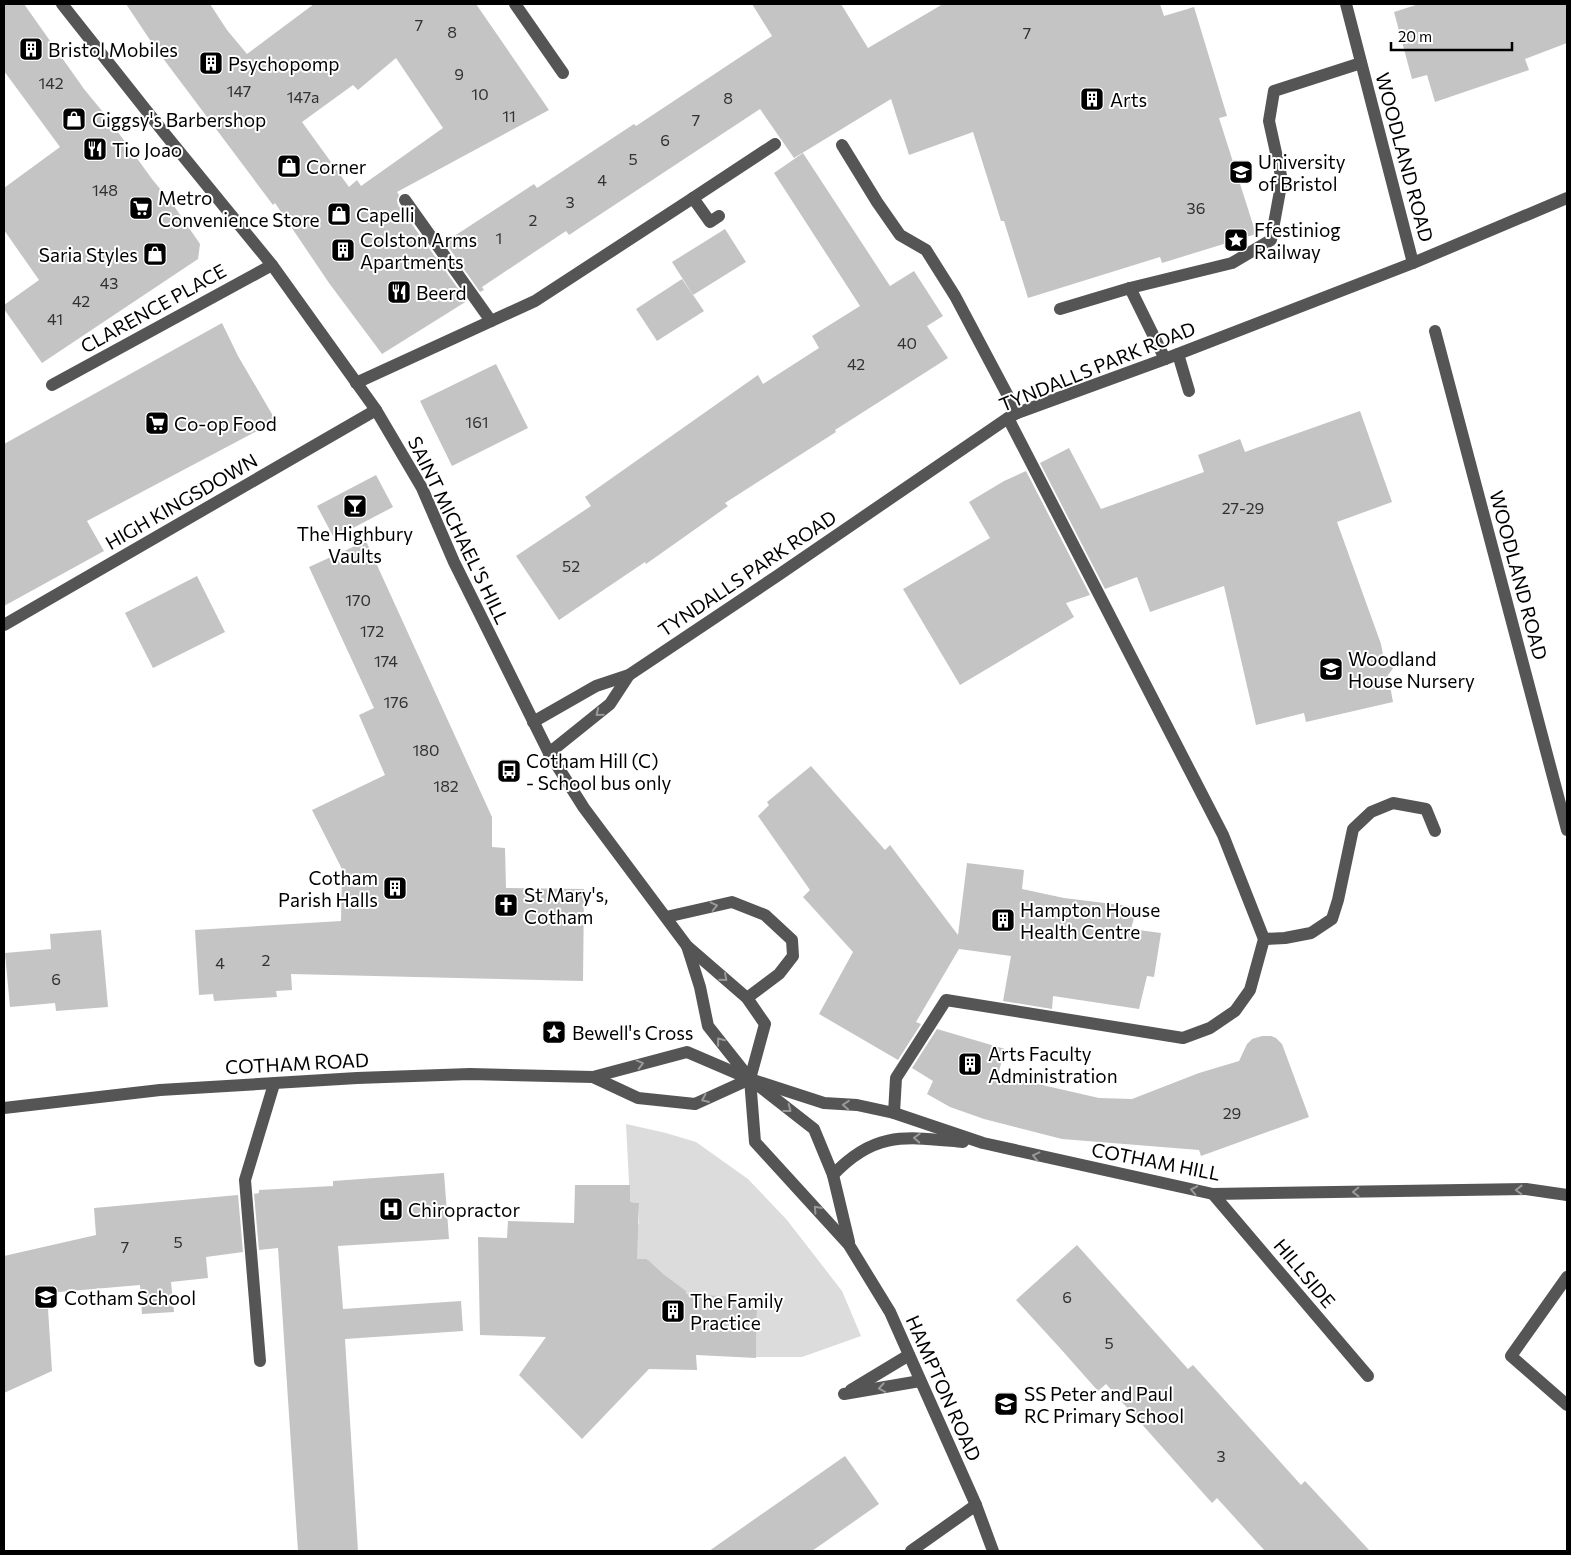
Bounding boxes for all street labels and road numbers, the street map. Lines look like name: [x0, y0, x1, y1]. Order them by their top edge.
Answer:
street label: WOODLAND ROAD: [1371, 70, 1439, 244]
street label: CLARENCE PLACE: [76, 258, 230, 358]
street label: TYNDALLS PARK ROAD: [996, 316, 1198, 416]
street label: SAINT MICHAEL'S HILL: [404, 433, 514, 628]
street label: HIGH KINGSDOWN: [101, 448, 261, 554]
street label: WOODLAND ROAD: [1485, 488, 1553, 662]
street label: TYNDALLS PARK ROAD: [654, 505, 840, 641]
street label: COTHAM ROAD: [225, 1048, 369, 1078]
street label: COTHAM HILL: [1090, 1137, 1222, 1185]
street label: HILLSIDE: [1270, 1234, 1340, 1312]
street label: HAMPTON ROAD: [902, 1312, 986, 1464]

